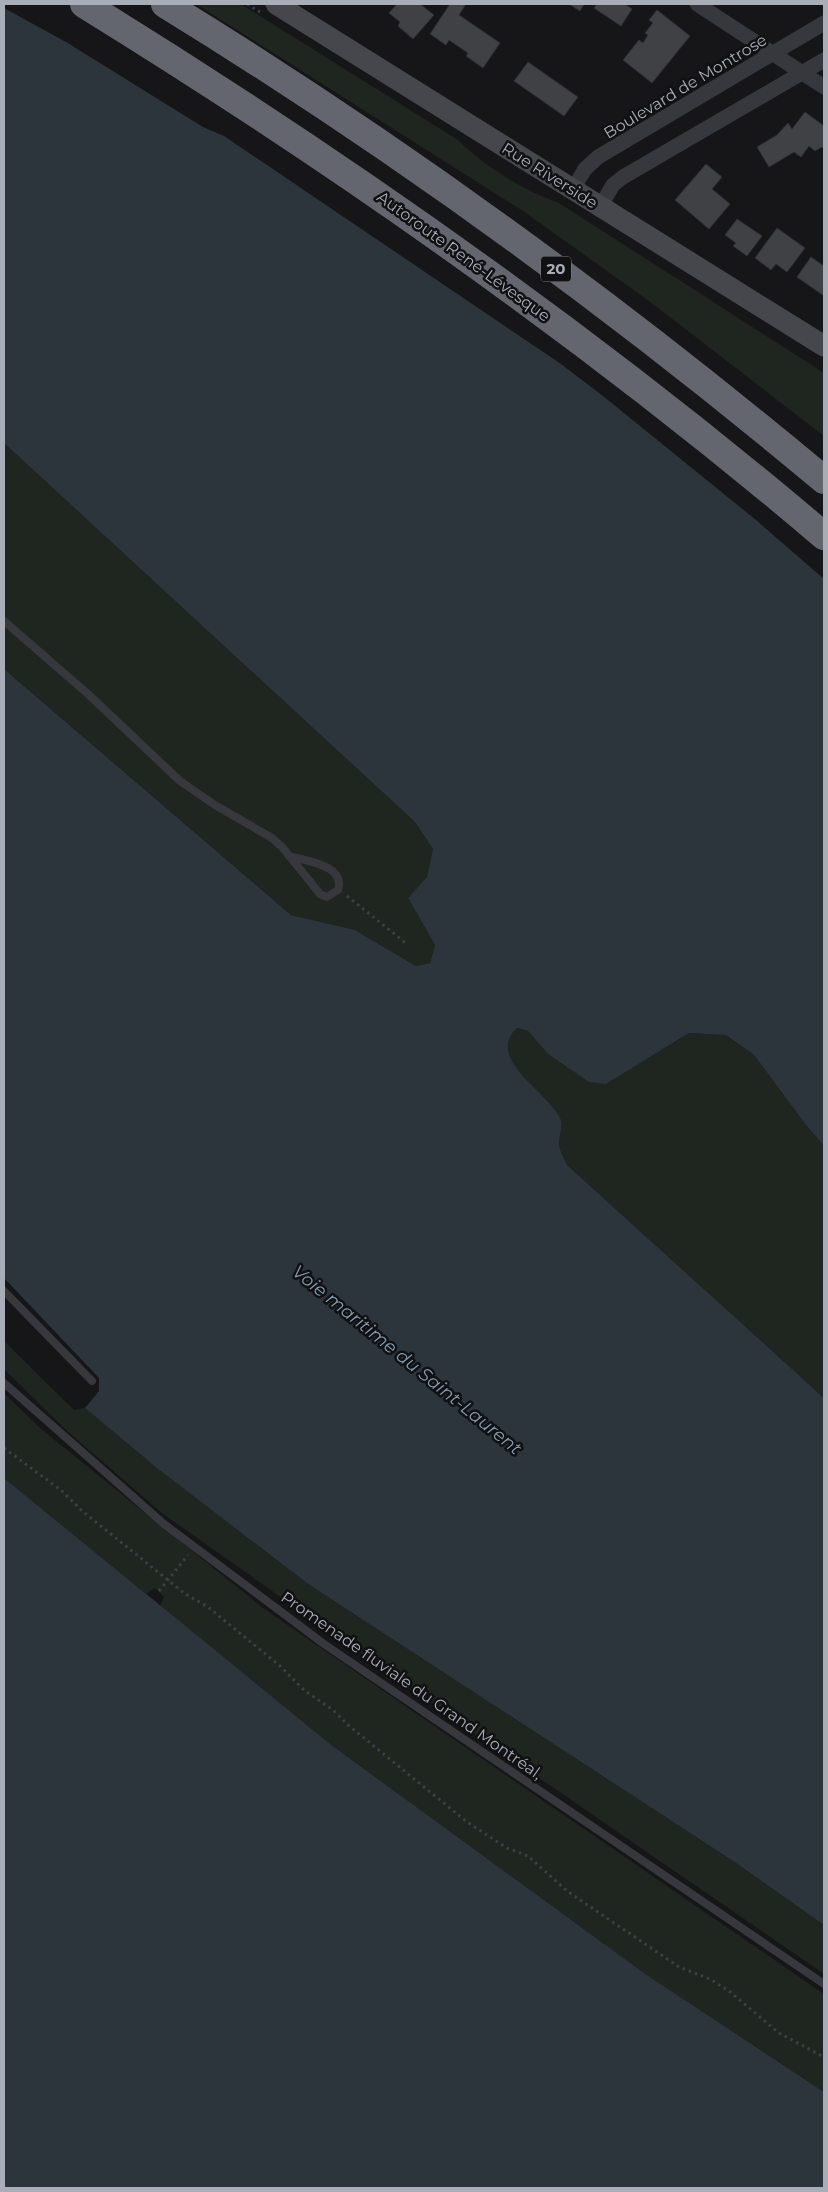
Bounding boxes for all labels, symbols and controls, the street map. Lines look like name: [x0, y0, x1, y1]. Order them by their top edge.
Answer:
street label: Boulevard de Montrose: [600, 30, 770, 143]
street label: Rue Riverside: [498, 138, 601, 212]
street label: Autoroute René-Lévesque: [373, 187, 554, 326]
road number: 20: [541, 256, 571, 282]
water label: Voie maritime du Saint-Laurent: [288, 1261, 527, 1460]
street label: Promenade fluviale du Grand Montréal,: [277, 1587, 546, 1783]

